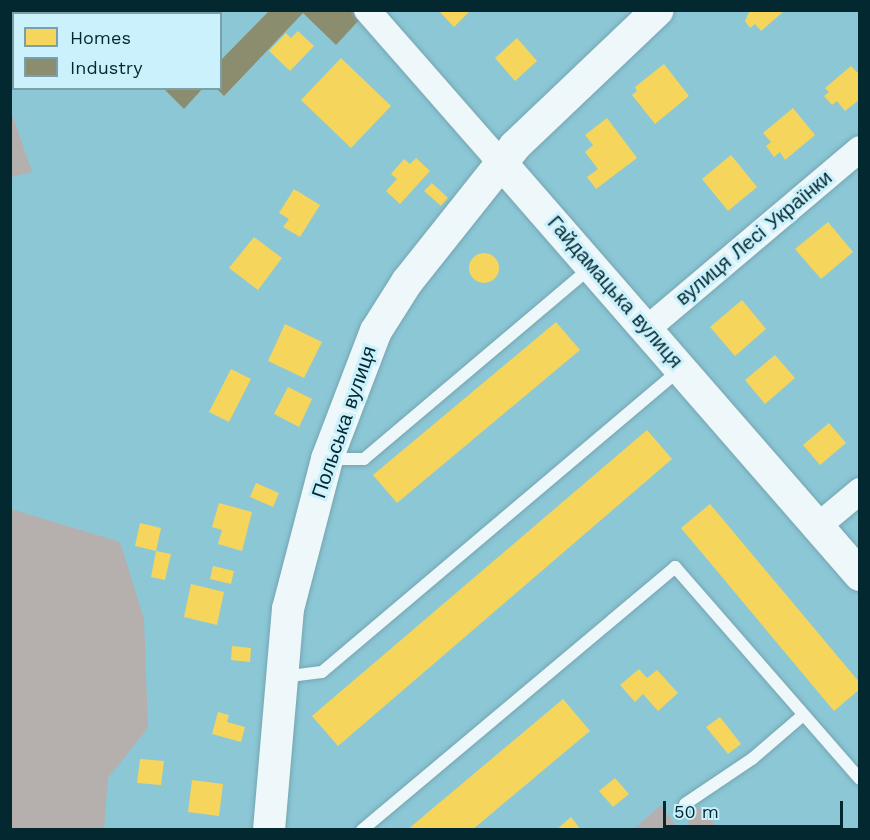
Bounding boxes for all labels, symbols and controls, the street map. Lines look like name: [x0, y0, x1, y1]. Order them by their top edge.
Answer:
legend: [12, 12, 222, 90]
text: Homes: [70, 27, 131, 48]
text: Industry: [70, 57, 142, 78]
street label: вулиця Лесі Українки: [671, 166, 837, 310]
street label: Гайдамацька вулиця: [542, 211, 688, 373]
street label: Польська вулиця: [307, 343, 381, 501]
scale bar: [666, 789, 846, 827]
text: 50 m: [674, 801, 719, 822]

